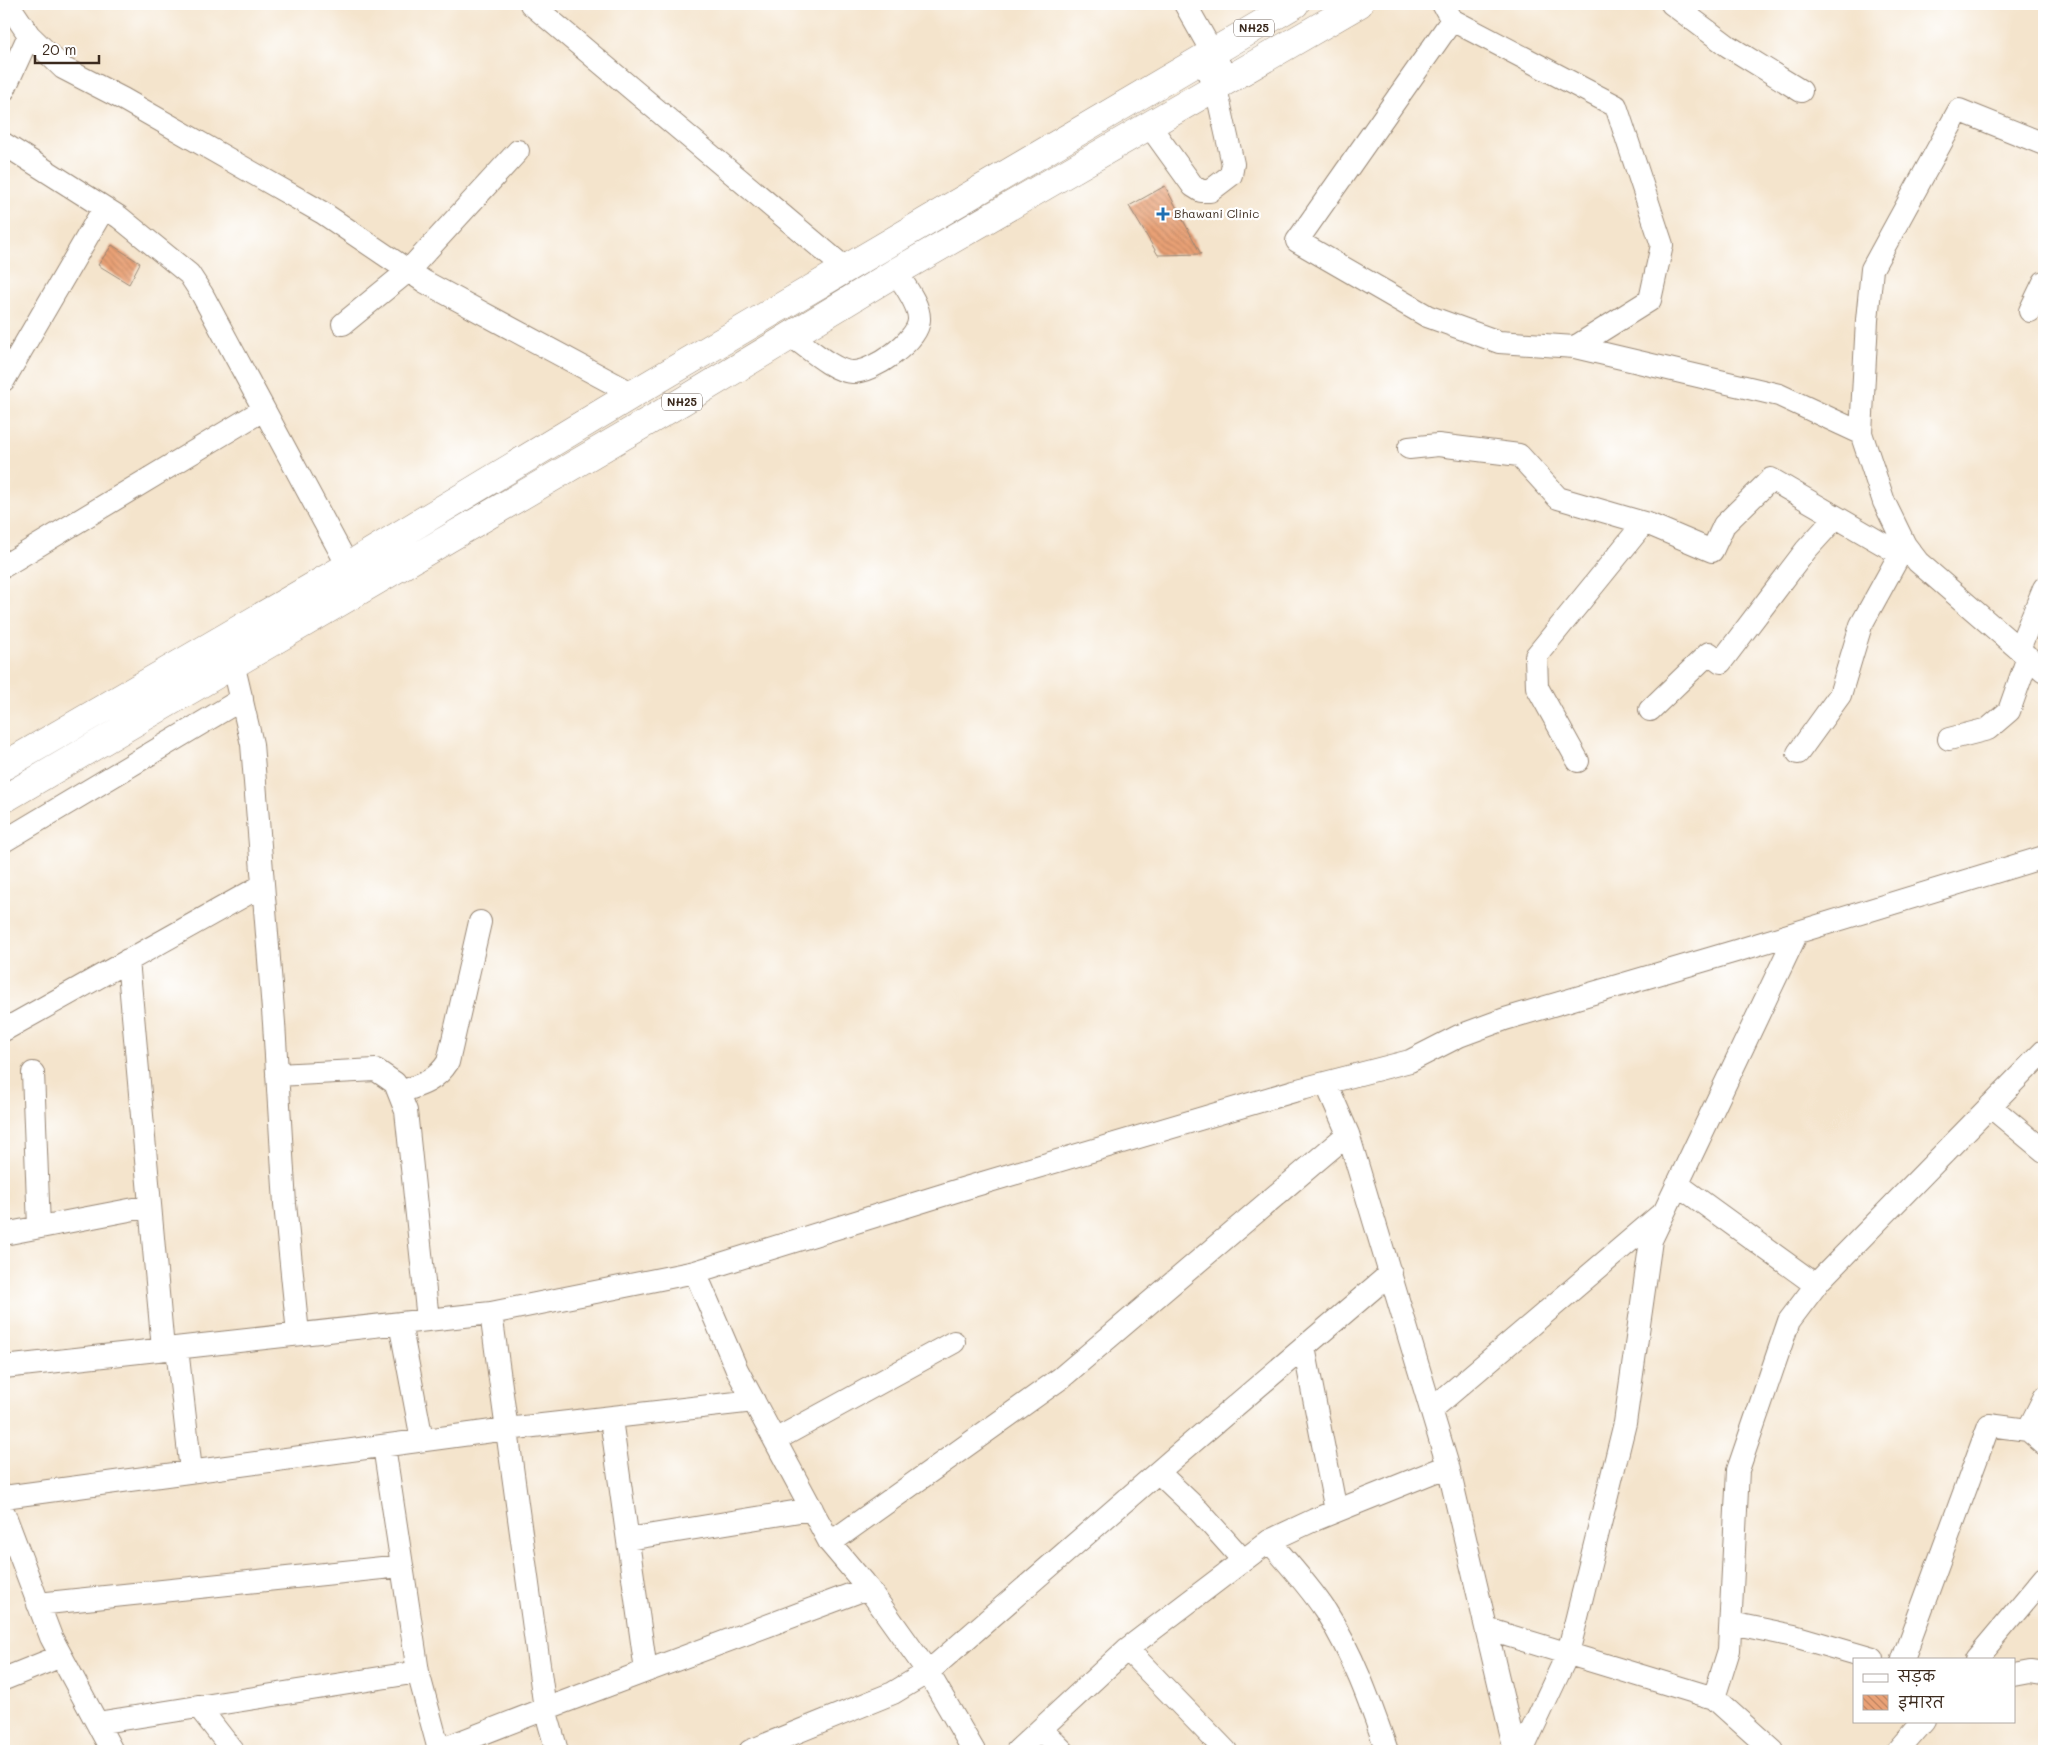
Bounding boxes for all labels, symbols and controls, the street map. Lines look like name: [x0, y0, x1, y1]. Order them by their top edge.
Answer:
road number: NH25: [1234, 19, 1274, 36]
scale bar: [35, 32, 99, 64]
text: 20 m: [42, 39, 76, 59]
place label: Bhawani Clinic: [1174, 205, 1259, 221]
marker: Bhawani Clinic: [1156, 207, 1170, 221]
road number: NH25: [662, 394, 702, 411]
legend: [1853, 1658, 2016, 1722]
text: सड़क: [1897, 1666, 1936, 1687]
text: इमारत: [1898, 1692, 1945, 1712]

